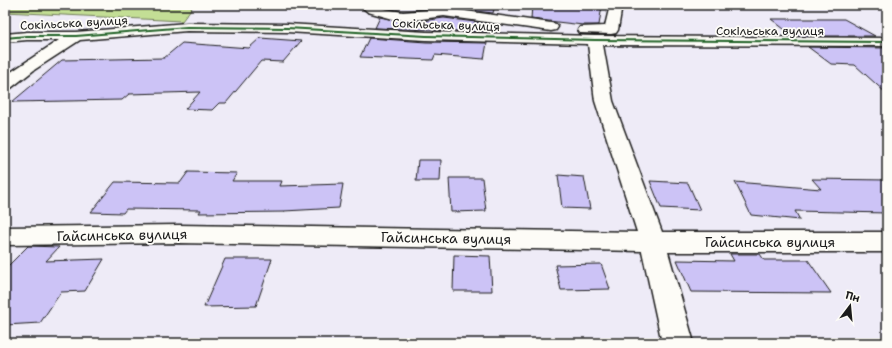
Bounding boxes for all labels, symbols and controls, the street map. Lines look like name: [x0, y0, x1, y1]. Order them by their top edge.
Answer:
street label: Сокільська вулиця: [20, 12, 128, 34]
street label: Сокільська вулиця: [392, 15, 500, 35]
street label: Сокільська вулиця: [716, 23, 824, 39]
street label: Гайсинська вулиця: [57, 225, 187, 245]
street label: Гайсинська вулиця: [381, 228, 511, 248]
street label: Гайсинська вулиця: [705, 233, 835, 251]
north arrow: [830, 286, 870, 326]
text: Пн: [844, 288, 862, 306]

